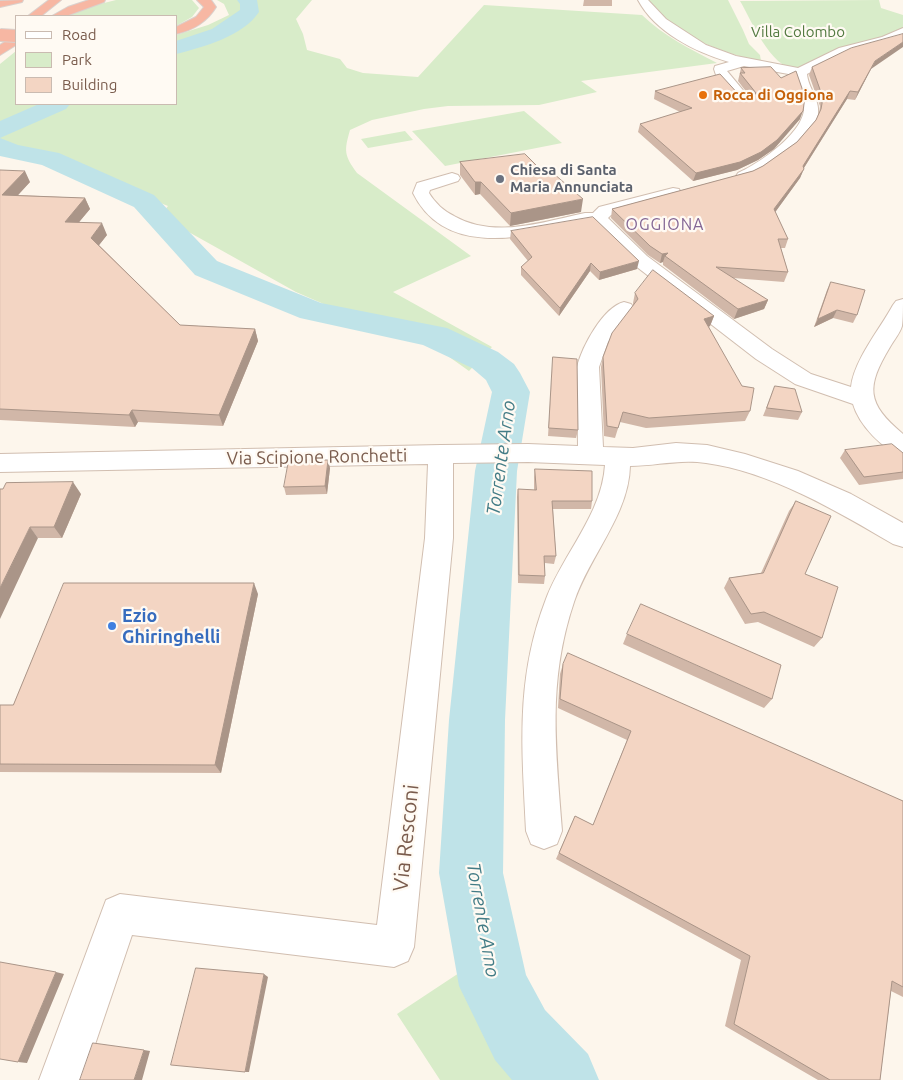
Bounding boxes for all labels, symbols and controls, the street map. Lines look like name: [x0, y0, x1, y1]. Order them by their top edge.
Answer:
legend: [15, 15, 178, 105]
park label: Villa Colombo: [751, 23, 845, 41]
text: Road: [62, 26, 97, 43]
text: Park: [62, 51, 92, 68]
text: Building: [62, 76, 117, 93]
place label: Rocca di Oggiona: [713, 86, 834, 104]
marker: Rocca di Oggiona: [697, 89, 709, 101]
place label: Chiesa di Santa Maria Annunciata: [510, 161, 633, 196]
marker: Chiesa di Santa Maria Annunciata: [494, 173, 506, 185]
district label: OGGIONA: [625, 215, 705, 235]
water label: Torrente Arno: [482, 399, 520, 517]
street label: Via Scipione Ronchetti: [226, 445, 408, 469]
place label: Ezio Ghiringhelli: [122, 605, 220, 648]
marker: Ezio Ghiringhelli: [106, 620, 118, 632]
street label: Via Resconi: [388, 783, 424, 893]
water label: Torrente Arno: [462, 861, 504, 979]

